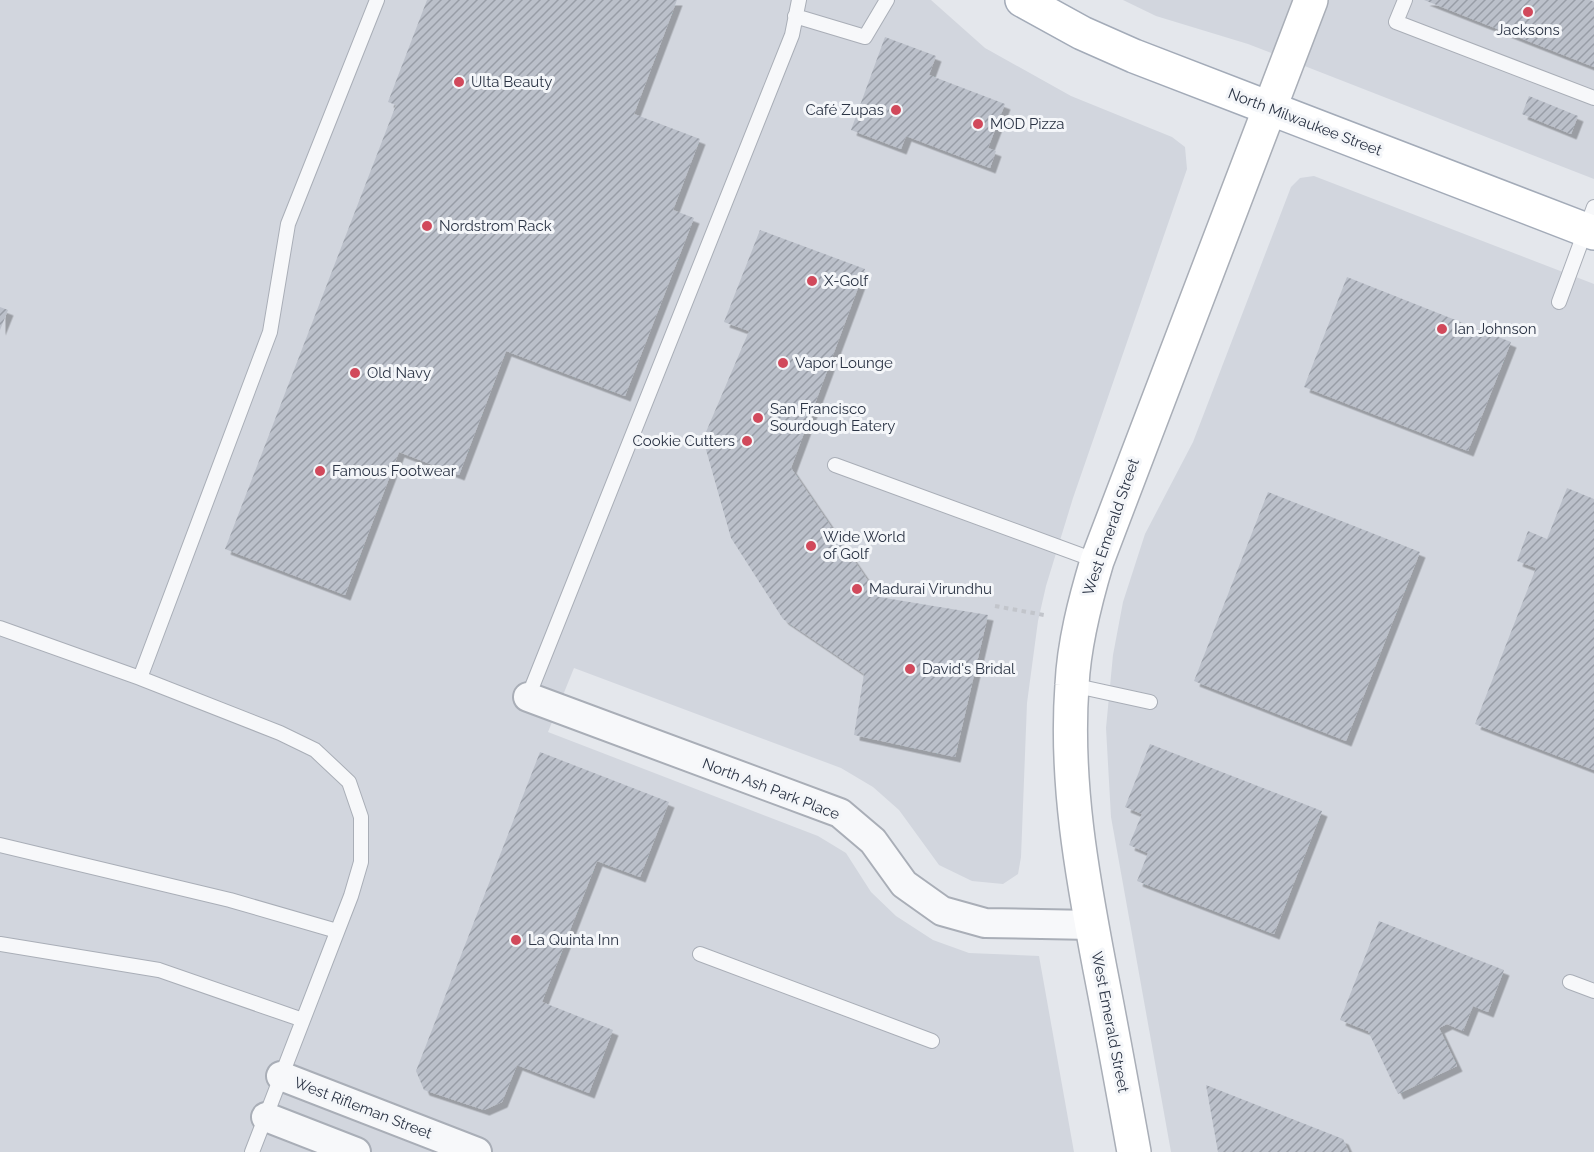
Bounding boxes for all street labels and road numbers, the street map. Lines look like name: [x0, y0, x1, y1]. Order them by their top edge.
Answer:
street label: North Milwaukee Street: [1226, 84, 1384, 160]
street label: West Emerald Street: [1079, 456, 1143, 598]
street label: North Ash Park Place: [700, 755, 842, 824]
street label: West Emerald Street: [1087, 950, 1133, 1094]
street label: West Rifleman Street: [292, 1073, 434, 1143]

